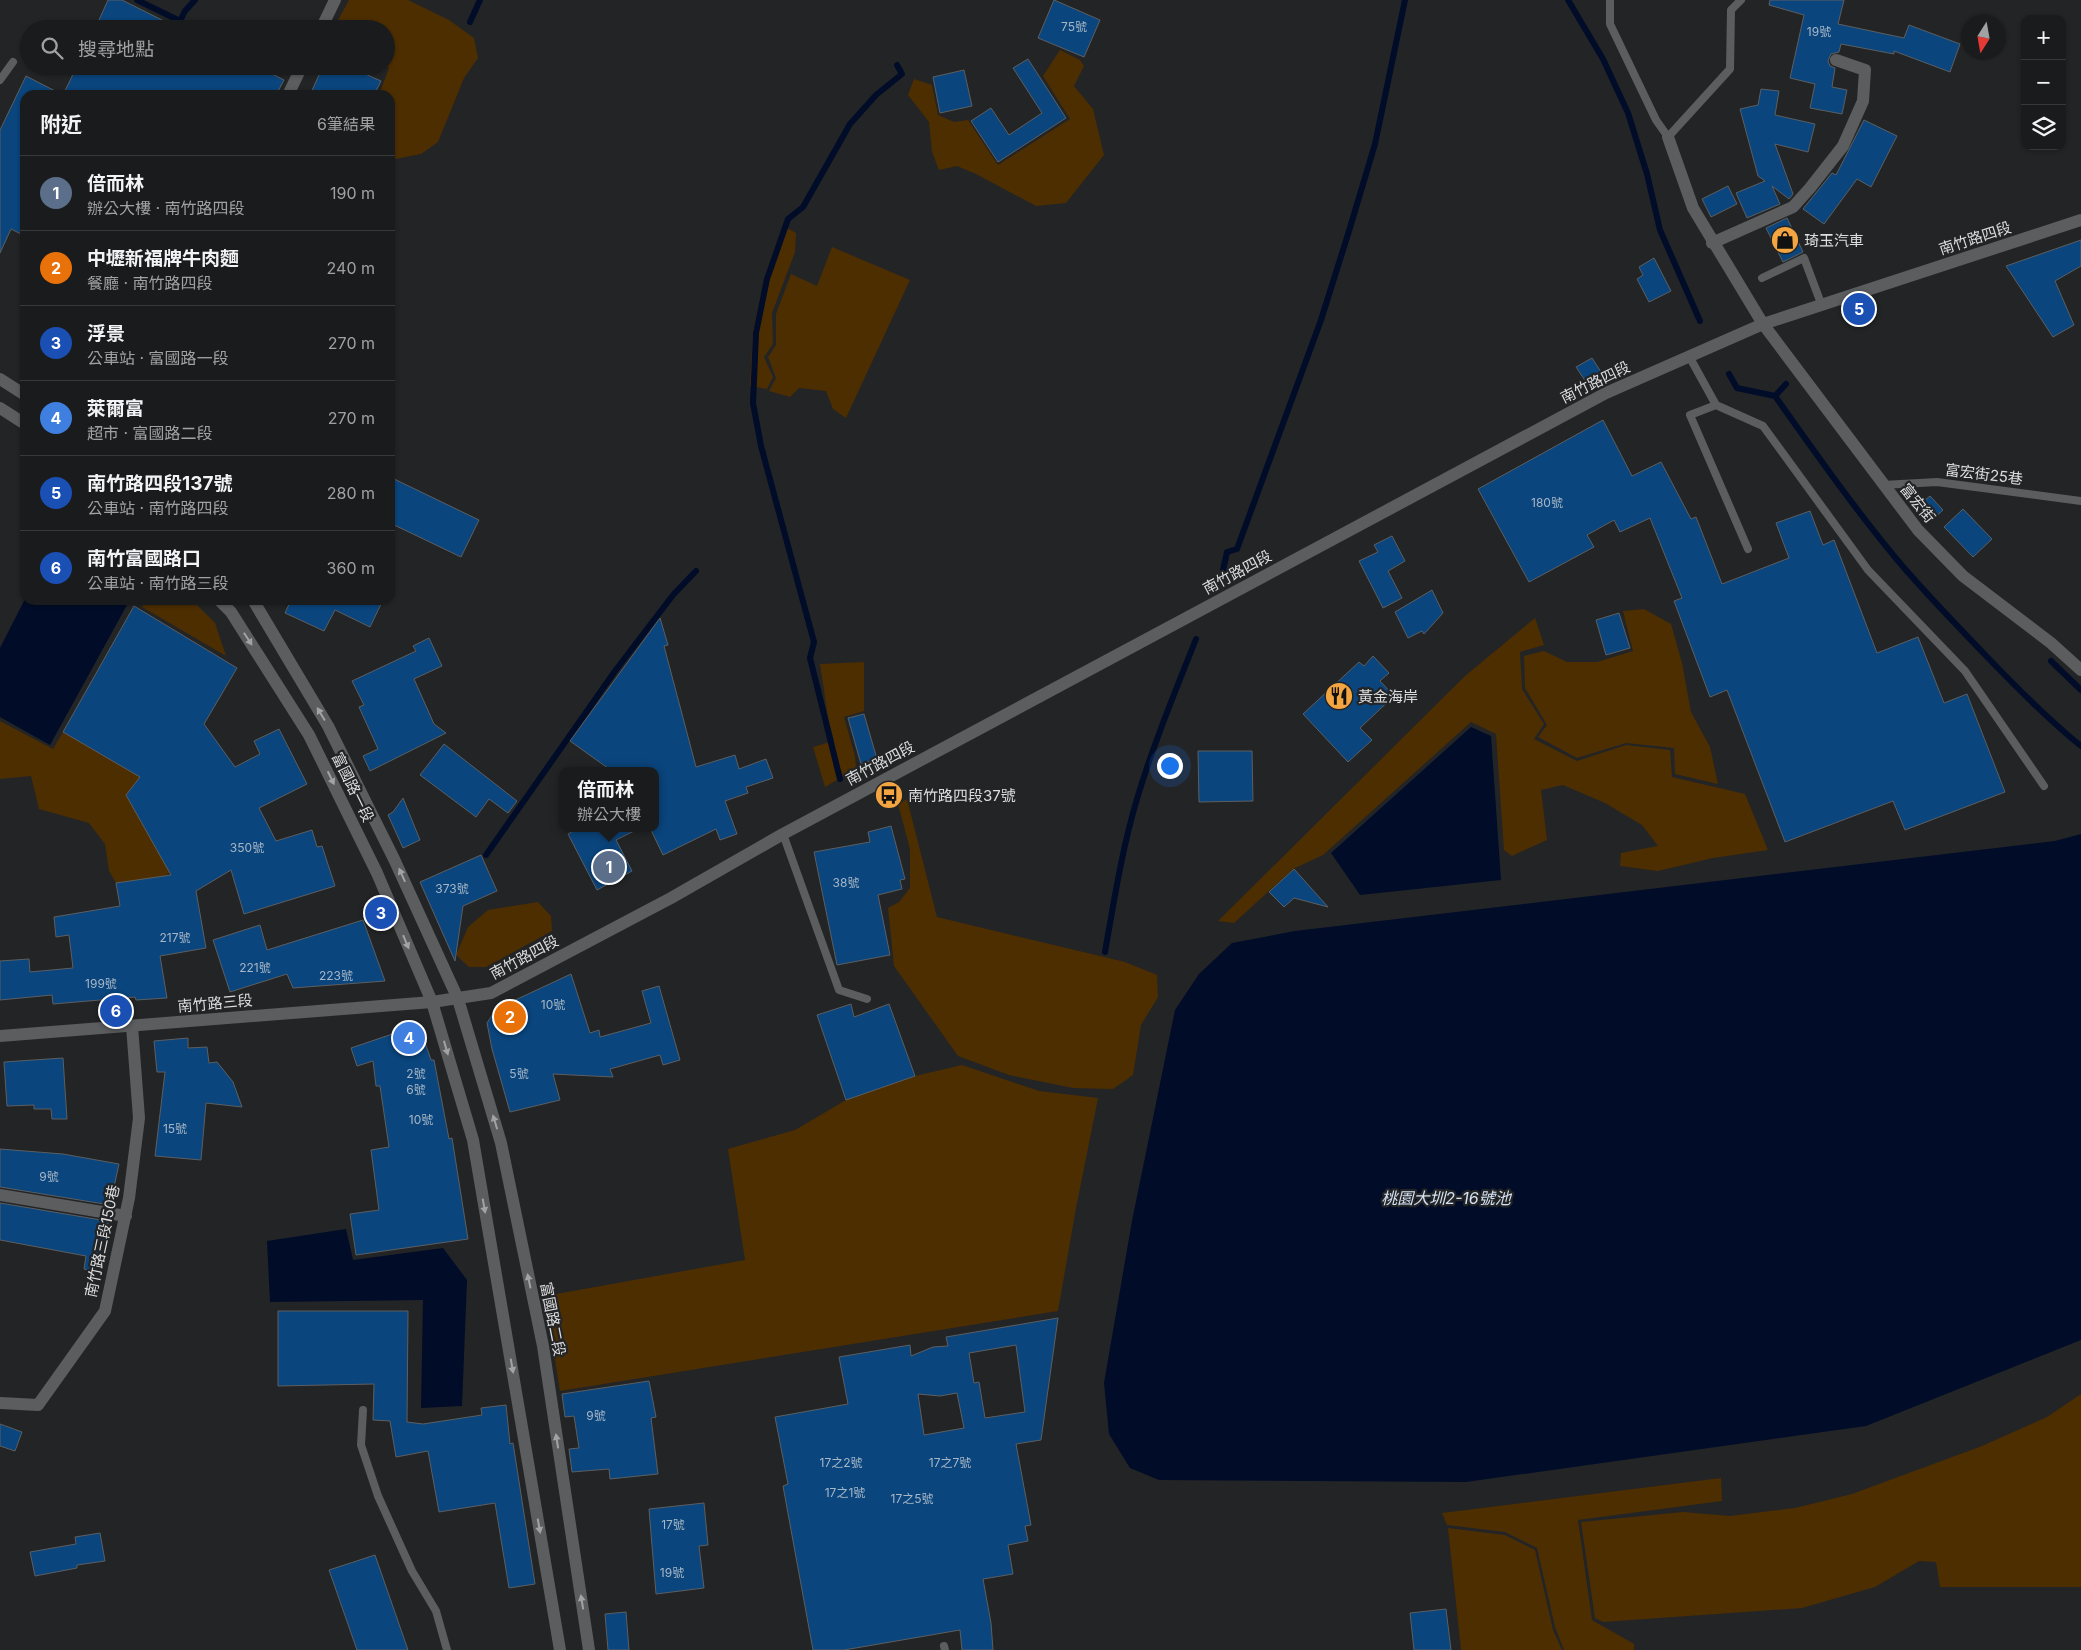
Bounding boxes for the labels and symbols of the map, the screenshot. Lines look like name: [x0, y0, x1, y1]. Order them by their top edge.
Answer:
north arrow: [1961, 15, 2006, 60]
house number: 75號: [1061, 19, 1087, 34]
house number: 19號: [1807, 24, 1831, 39]
street label: 南竹路四段: [1936, 217, 2014, 259]
shop icon: 琦玉汽車: [1770, 225, 1800, 255]
place label: 琦玉汽車: [1804, 231, 1864, 250]
pin: 5: [1843, 290, 1875, 328]
street label: 南竹路四段: [1557, 357, 1633, 407]
street label: 富宏街25巷: [1944, 460, 2024, 488]
street label: 富宏街: [1896, 480, 1940, 526]
house number: 180號: [1531, 495, 1563, 510]
street label: 南竹路四段: [1199, 546, 1275, 598]
one-way arrow: [243, 632, 252, 646]
restaurant icon: 黃金海岸: [1324, 681, 1354, 711]
place label: 黃金海岸: [1358, 687, 1418, 706]
one-way arrow: [316, 708, 325, 721]
street label: 南竹路四段: [842, 737, 918, 789]
street label: 富國路一段: [328, 749, 378, 825]
your location: [1157, 753, 1183, 779]
one-way arrow: [326, 771, 335, 786]
bus stop icon: 南竹路四段37號: [874, 780, 904, 810]
place label: 南竹路四段37號: [908, 786, 1016, 805]
house number: 350號: [230, 840, 264, 855]
pin: 1: [593, 848, 625, 886]
one-way arrow: [397, 868, 405, 882]
house number: 38號: [833, 875, 859, 890]
house number: 373號: [435, 881, 469, 896]
pin: 3: [365, 894, 397, 932]
house number: 217號: [160, 930, 191, 945]
street label: 南竹路四段: [486, 931, 562, 983]
one-way arrow: [403, 935, 411, 949]
house number: 221號: [239, 960, 271, 975]
house number: 223號: [319, 968, 353, 983]
house number: 199號: [85, 976, 117, 991]
street label: 南竹路三段: [177, 990, 253, 1016]
pin: 6: [100, 992, 132, 1030]
house number: 10號: [541, 997, 565, 1012]
pin: 2: [494, 998, 526, 1036]
pin: 4: [393, 1019, 425, 1057]
one-way arrow: [442, 1041, 450, 1056]
house number: 2號: [406, 1066, 426, 1081]
house number: 5號: [509, 1066, 529, 1081]
house number: 6號: [406, 1082, 426, 1097]
house number: 10號: [409, 1112, 433, 1127]
one-way arrow: [490, 1115, 498, 1130]
house number: 15號: [163, 1121, 187, 1136]
house number: 9號: [39, 1169, 59, 1184]
street label: 南竹路三段150巷: [81, 1183, 123, 1299]
water label: 桃園大圳2-16號池: [1381, 1188, 1513, 1208]
one-way arrow: [481, 1199, 489, 1215]
one-way arrow: [525, 1274, 533, 1289]
street label: 富國路二段: [537, 1280, 569, 1358]
one-way arrow: [508, 1359, 516, 1375]
house number: 9號: [586, 1408, 606, 1423]
one-way arrow: [553, 1433, 561, 1449]
house number: 17之2號: [820, 1455, 863, 1470]
house number: 17之7號: [929, 1455, 971, 1470]
house number: 17之1號: [825, 1485, 865, 1500]
house number: 17之5號: [891, 1491, 933, 1506]
house number: 17號: [661, 1517, 685, 1532]
one-way arrow: [536, 1519, 544, 1535]
house number: 19號: [660, 1565, 684, 1580]
one-way arrow: [578, 1593, 586, 1609]

